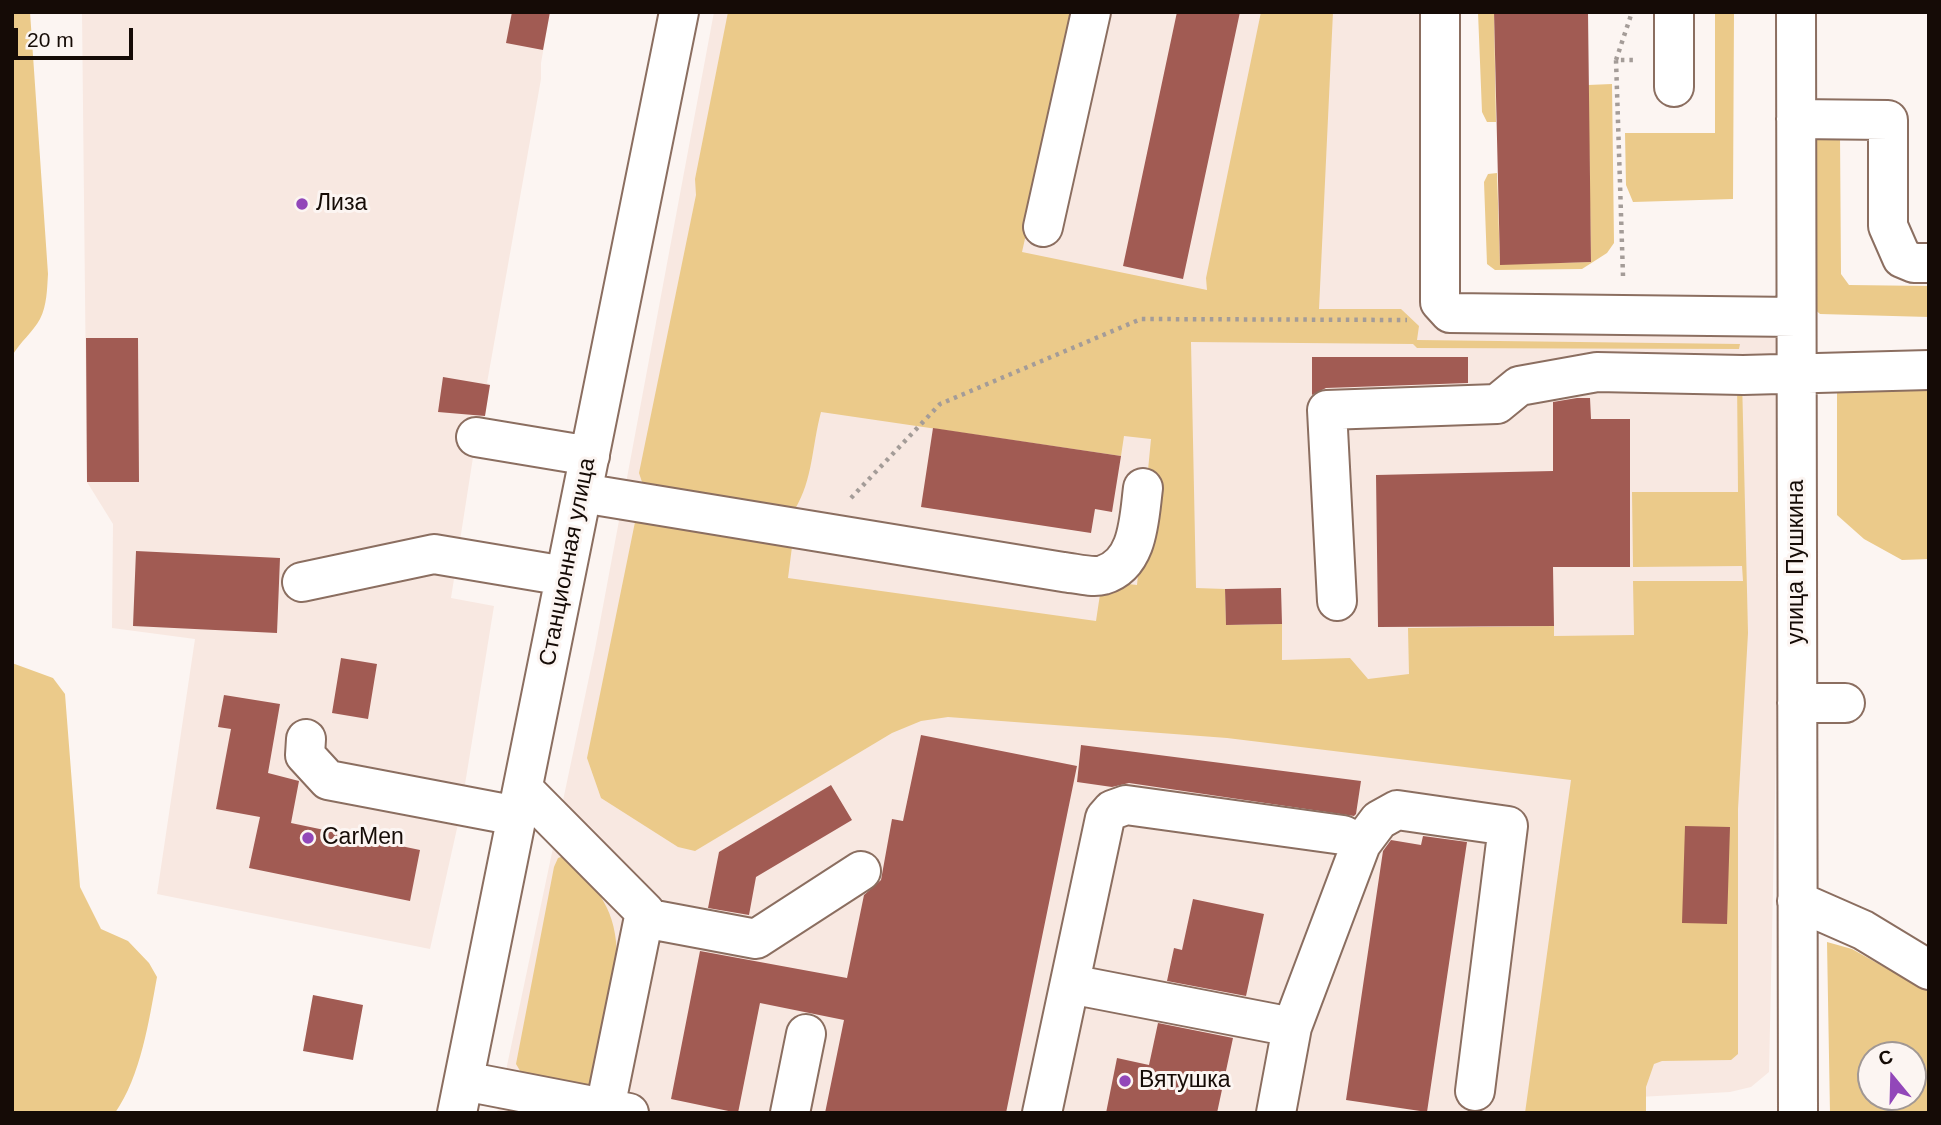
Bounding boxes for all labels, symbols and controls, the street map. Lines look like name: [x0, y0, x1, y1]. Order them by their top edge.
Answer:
scale bar: [18, 14, 136, 58]
text: 20 m: [27, 28, 74, 51]
place label: Лиза: [316, 190, 367, 218]
marker: Лиза: [294, 196, 310, 212]
street label: Станционная улица: [534, 456, 602, 668]
street label: улица Пушкина: [1783, 480, 1811, 644]
place label: CarMen: [322, 824, 404, 852]
marker: CarMen: [300, 830, 316, 846]
north arrow: [1857, 1041, 1927, 1111]
text: С: [1876, 1045, 1896, 1070]
place label: Вятушка: [1139, 1067, 1231, 1095]
marker: Вятушка: [1117, 1073, 1133, 1089]

